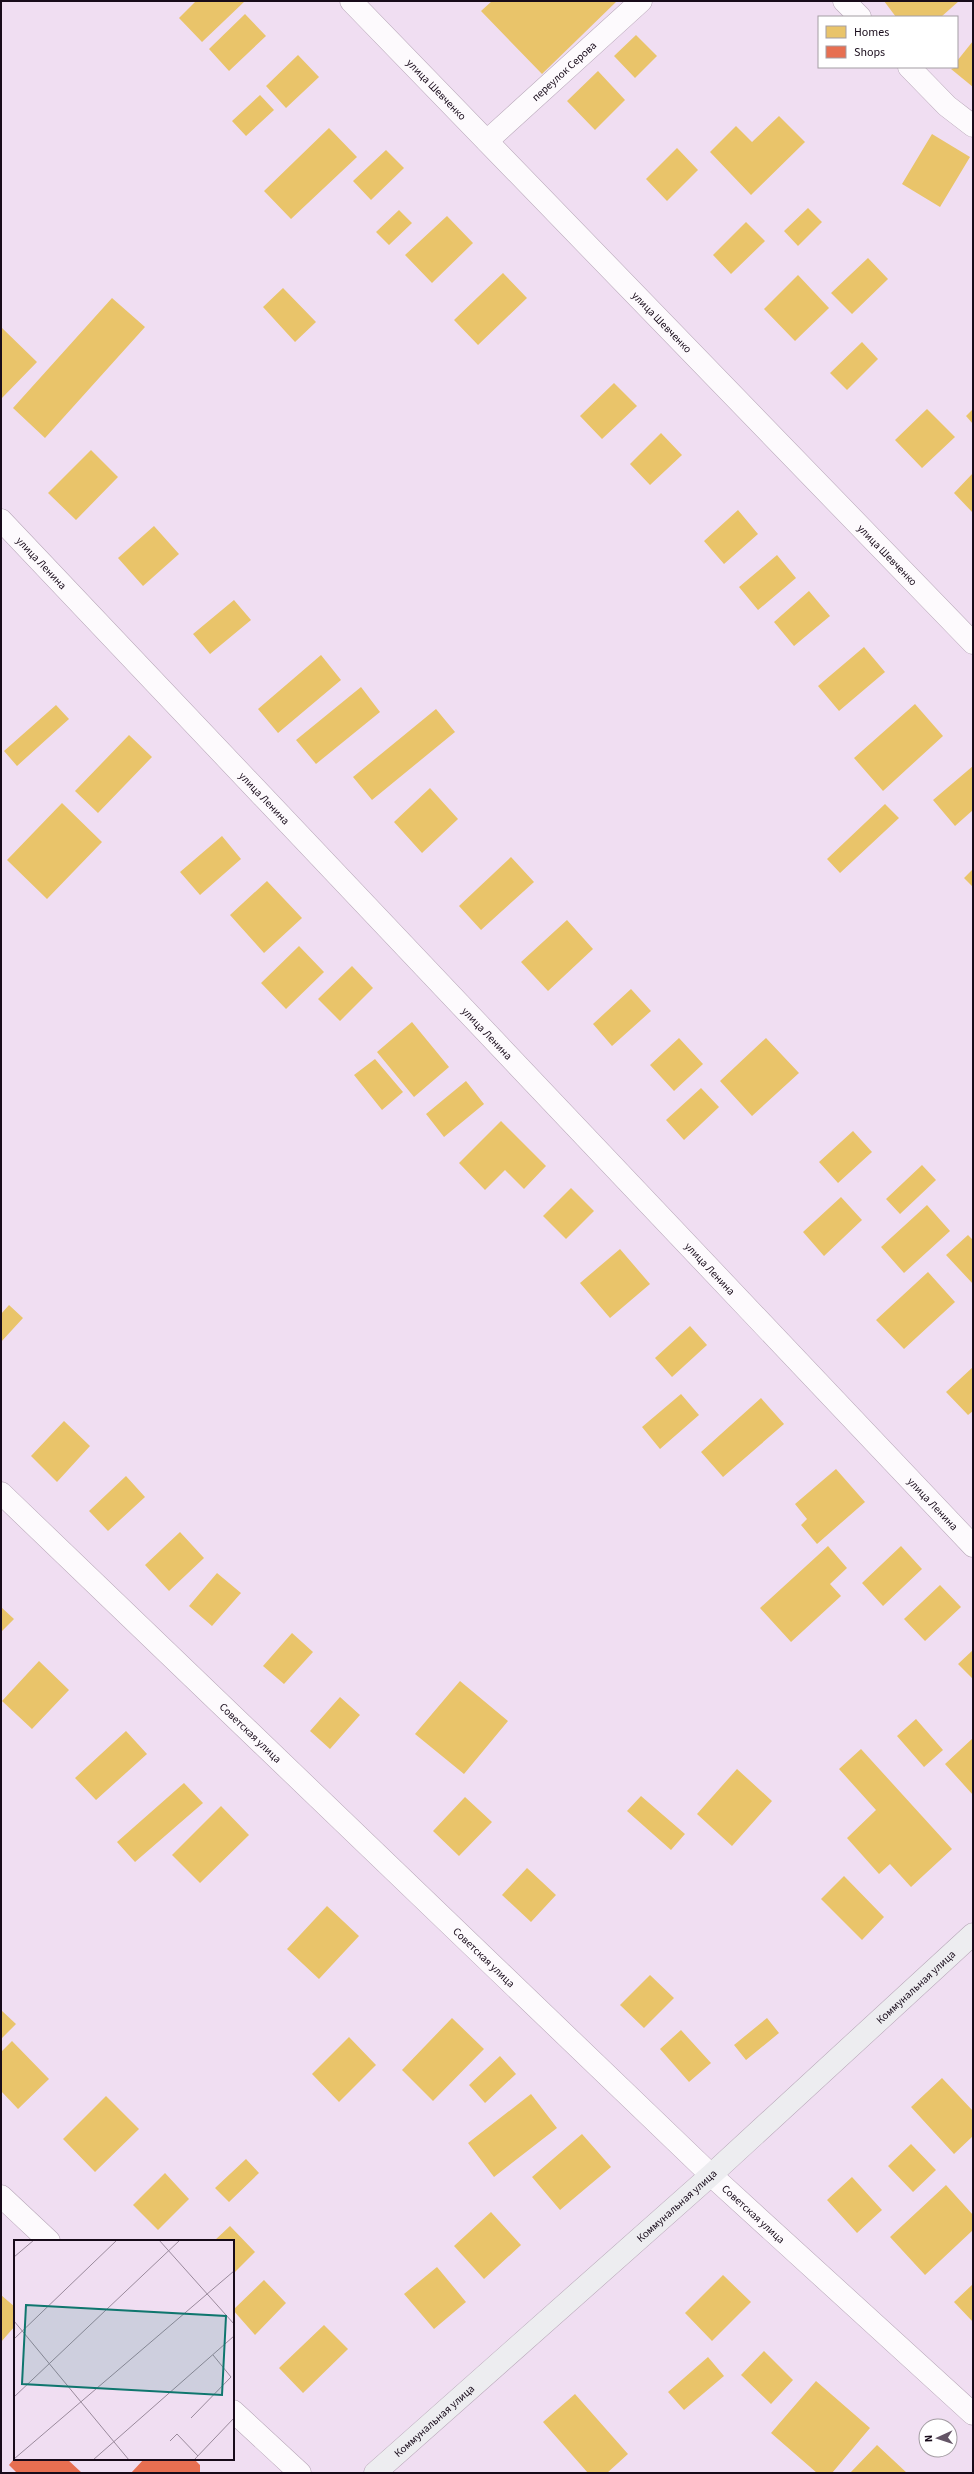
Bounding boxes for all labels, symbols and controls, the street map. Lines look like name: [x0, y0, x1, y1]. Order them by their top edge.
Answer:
legend: [818, 16, 958, 68]
text: Homes: [854, 24, 889, 41]
street label: переулок Серова: [528, 38, 600, 104]
text: Shops: [854, 44, 885, 61]
street label: улица Шевченко: [403, 55, 470, 123]
street label: улица Шевченко: [629, 288, 695, 356]
street label: улица Шевченко: [854, 521, 921, 589]
street label: улица Ленина: [13, 533, 70, 593]
street label: улица Ленина: [236, 768, 293, 828]
street label: улица Ленина: [459, 1004, 516, 1063]
street label: улица Ленина: [681, 1239, 739, 1298]
street label: улица Ленина: [904, 1474, 962, 1533]
street label: Советская улица: [216, 1699, 285, 1766]
street label: Советская улица: [450, 1924, 519, 1991]
street label: Коммунальная улица: [873, 1947, 958, 2027]
street label: Коммунальная улица: [633, 2166, 720, 2245]
street label: Советская улица: [719, 2181, 788, 2247]
inset map: [14, 2240, 234, 2460]
street label: Коммунальная улица: [391, 2381, 478, 2460]
north arrow: [918, 2418, 958, 2458]
text: N: [921, 2434, 936, 2443]

